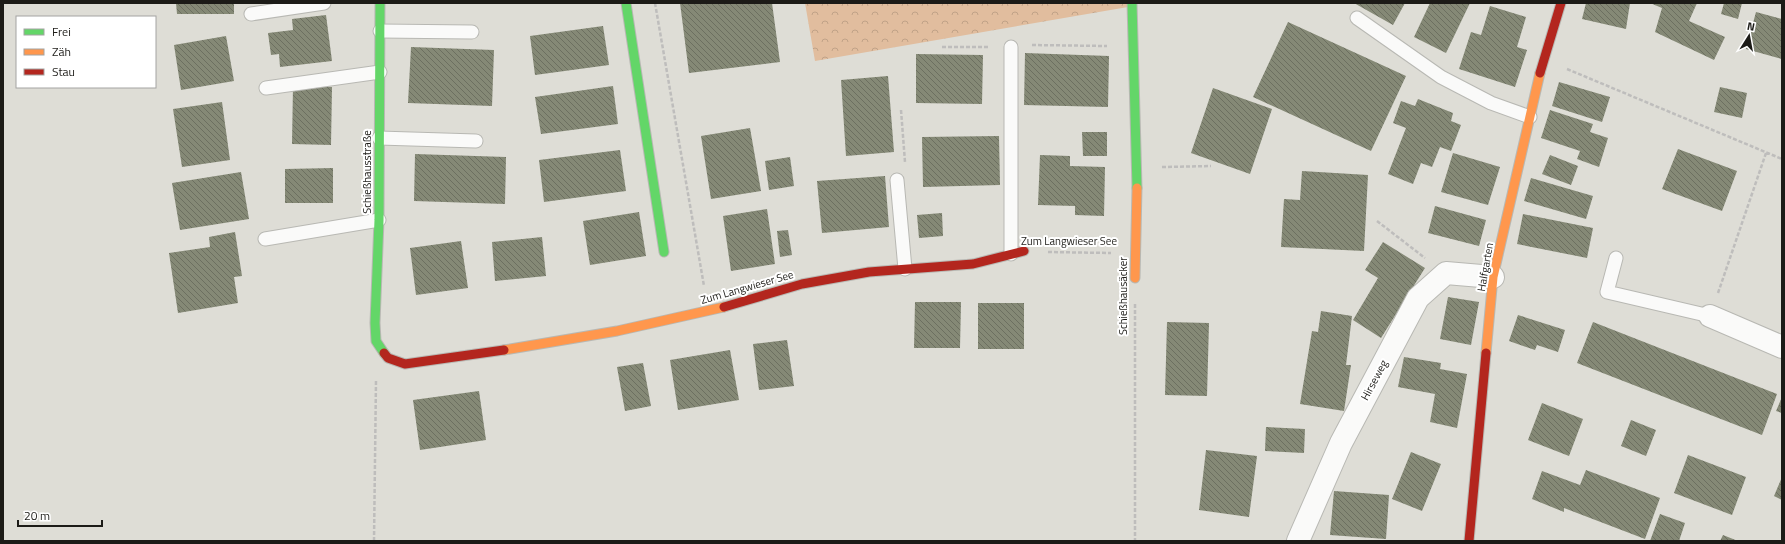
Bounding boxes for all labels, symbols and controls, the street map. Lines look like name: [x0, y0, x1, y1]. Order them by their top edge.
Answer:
legend: [16, 16, 156, 88]
north arrow: [1729, 16, 1769, 56]
text: N: [1746, 18, 1756, 35]
text: Frei: [52, 22, 71, 41]
text: Zäh: [52, 42, 71, 61]
text: Stau: [52, 62, 75, 81]
street label: Schießhausstraße: [359, 130, 375, 214]
street label: Zum Langwieser See: [1021, 233, 1117, 249]
street label: Halfgarten: [1473, 241, 1497, 293]
street label: Schießhausäcker: [1115, 257, 1131, 335]
street label: Zum Langwieser See: [699, 266, 796, 308]
street label: Hirseweg: [1357, 357, 1392, 403]
scale bar: [18, 502, 102, 528]
text: 20 m: [24, 506, 50, 525]

